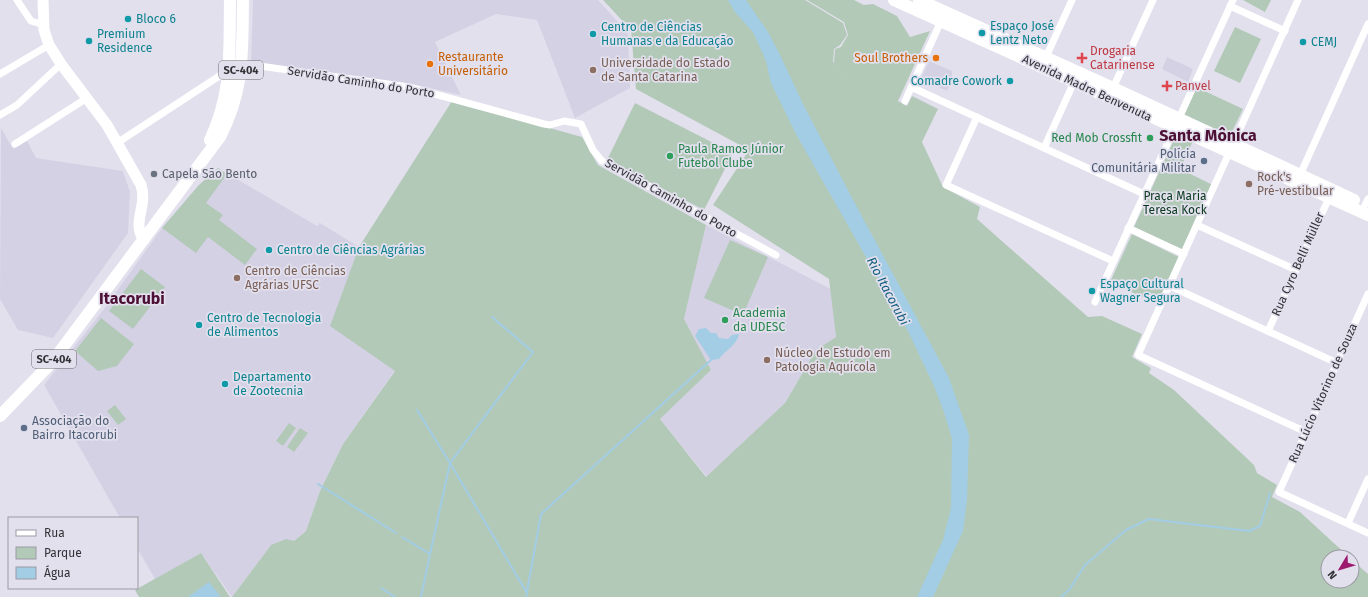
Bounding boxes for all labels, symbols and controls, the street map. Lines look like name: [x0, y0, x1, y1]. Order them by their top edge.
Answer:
place label: Bloco 6: [136, 12, 176, 26]
marker: Bloco 6: [123, 14, 133, 24]
place label: Espaço José Lentz Neto: [990, 19, 1054, 47]
place label: Centro de Ciências Humanas e da Educação: [601, 20, 733, 48]
place label: Premium Residence: [97, 27, 152, 55]
marker: Espaço José Lentz Neto: [977, 28, 987, 38]
marker: Centro de Ciências Humanas e da Educação: [588, 29, 598, 39]
place label: CEMJ: [1311, 35, 1337, 49]
marker: Premium Residence: [84, 36, 94, 46]
marker: CEMJ: [1298, 37, 1308, 47]
place label: Drogaria Catarinense: [1090, 44, 1155, 72]
place label: Restaurante Universitário: [438, 50, 508, 78]
place label: Soul Brothers: [854, 51, 928, 65]
street label: Avenida Madre Benvenuta: [1020, 52, 1154, 124]
marker: Soul Brothers: [931, 53, 941, 63]
marker: Drogaria Catarinense: [1077, 53, 1087, 63]
place label: Universidade do Estado de Santa Catarina: [601, 56, 730, 84]
marker: Restaurante Universitário: [425, 59, 435, 69]
road number: SC-404: [219, 61, 263, 79]
street label: Servidão Caminho do Porto: [286, 63, 436, 101]
marker: Universidade do Estado de Santa Catarina: [588, 65, 598, 75]
place label: Comadre Cowork: [911, 74, 1003, 88]
marker: Comadre Cowork: [1005, 76, 1015, 86]
place label: Panvel: [1175, 79, 1211, 93]
marker: Panvel: [1162, 81, 1172, 91]
district label: Santa Mônica: [1159, 126, 1257, 145]
place label: Red Mob Crossfit: [1051, 131, 1143, 145]
marker: Red Mob Crossfit: [1145, 133, 1155, 143]
place label: Paula Ramos Júnior Futebol Clube: [678, 142, 784, 170]
place label: Polícia Comunitária Militar: [1091, 147, 1196, 175]
marker: Paula Ramos Júnior Futebol Clube: [665, 151, 675, 161]
street label: Servidão Caminho do Porto: [603, 156, 739, 240]
marker: Polícia Comunitária Militar: [1199, 156, 1209, 166]
place label: Capela São Bento: [162, 167, 257, 181]
marker: Capela São Bento: [149, 169, 159, 179]
place label: Rock's Pré-vestibular: [1257, 170, 1334, 198]
marker: Rock's Pré-vestibular: [1244, 179, 1254, 189]
park label: Praça Maria Teresa Kock: [1143, 189, 1208, 217]
street label: Rua Cyro Belli Müller: [1269, 210, 1327, 318]
place label: Centro de Ciências Agrárias: [277, 243, 425, 257]
marker: Centro de Ciências Agrárias: [264, 245, 274, 255]
water label: Rio Itacorubi: [864, 254, 912, 328]
place label: Centro de Ciências Agrárias UFSC: [245, 264, 346, 292]
marker: Centro de Ciências Agrárias UFSC: [232, 273, 242, 283]
place label: Espaço Cultural Wagner Segura: [1100, 277, 1184, 305]
marker: Espaço Cultural Wagner Segura: [1087, 286, 1097, 296]
district label: Itacorubi: [99, 289, 165, 308]
place label: Academia da UDESC: [733, 306, 786, 334]
place label: Centro de Tecnologia de Alimentos: [207, 311, 321, 339]
marker: Academia da UDESC: [720, 315, 730, 325]
marker: Centro de Tecnologia de Alimentos: [194, 320, 204, 330]
street label: Rua Lúcio Vitorino de Souza: [1286, 321, 1360, 465]
place label: Núcleo de Estudo em Patologia Aquícola: [775, 346, 890, 374]
road number: SC-404: [32, 350, 76, 368]
marker: Núcleo de Estudo em Patologia Aquícola: [762, 355, 772, 365]
place label: Departamento de Zootecnia: [233, 370, 311, 398]
marker: Departamento de Zootecnia: [220, 379, 230, 389]
place label: Associação do Bairro Itacorubi: [32, 414, 117, 442]
marker: Associação do Bairro Itacorubi: [19, 423, 29, 433]
legend: [8, 517, 138, 589]
text: Rua: [44, 526, 65, 540]
text: Parque: [44, 546, 82, 560]
north arrow: [1320, 549, 1360, 589]
text: Água: [44, 565, 71, 580]
text: N: [1325, 568, 1340, 582]

